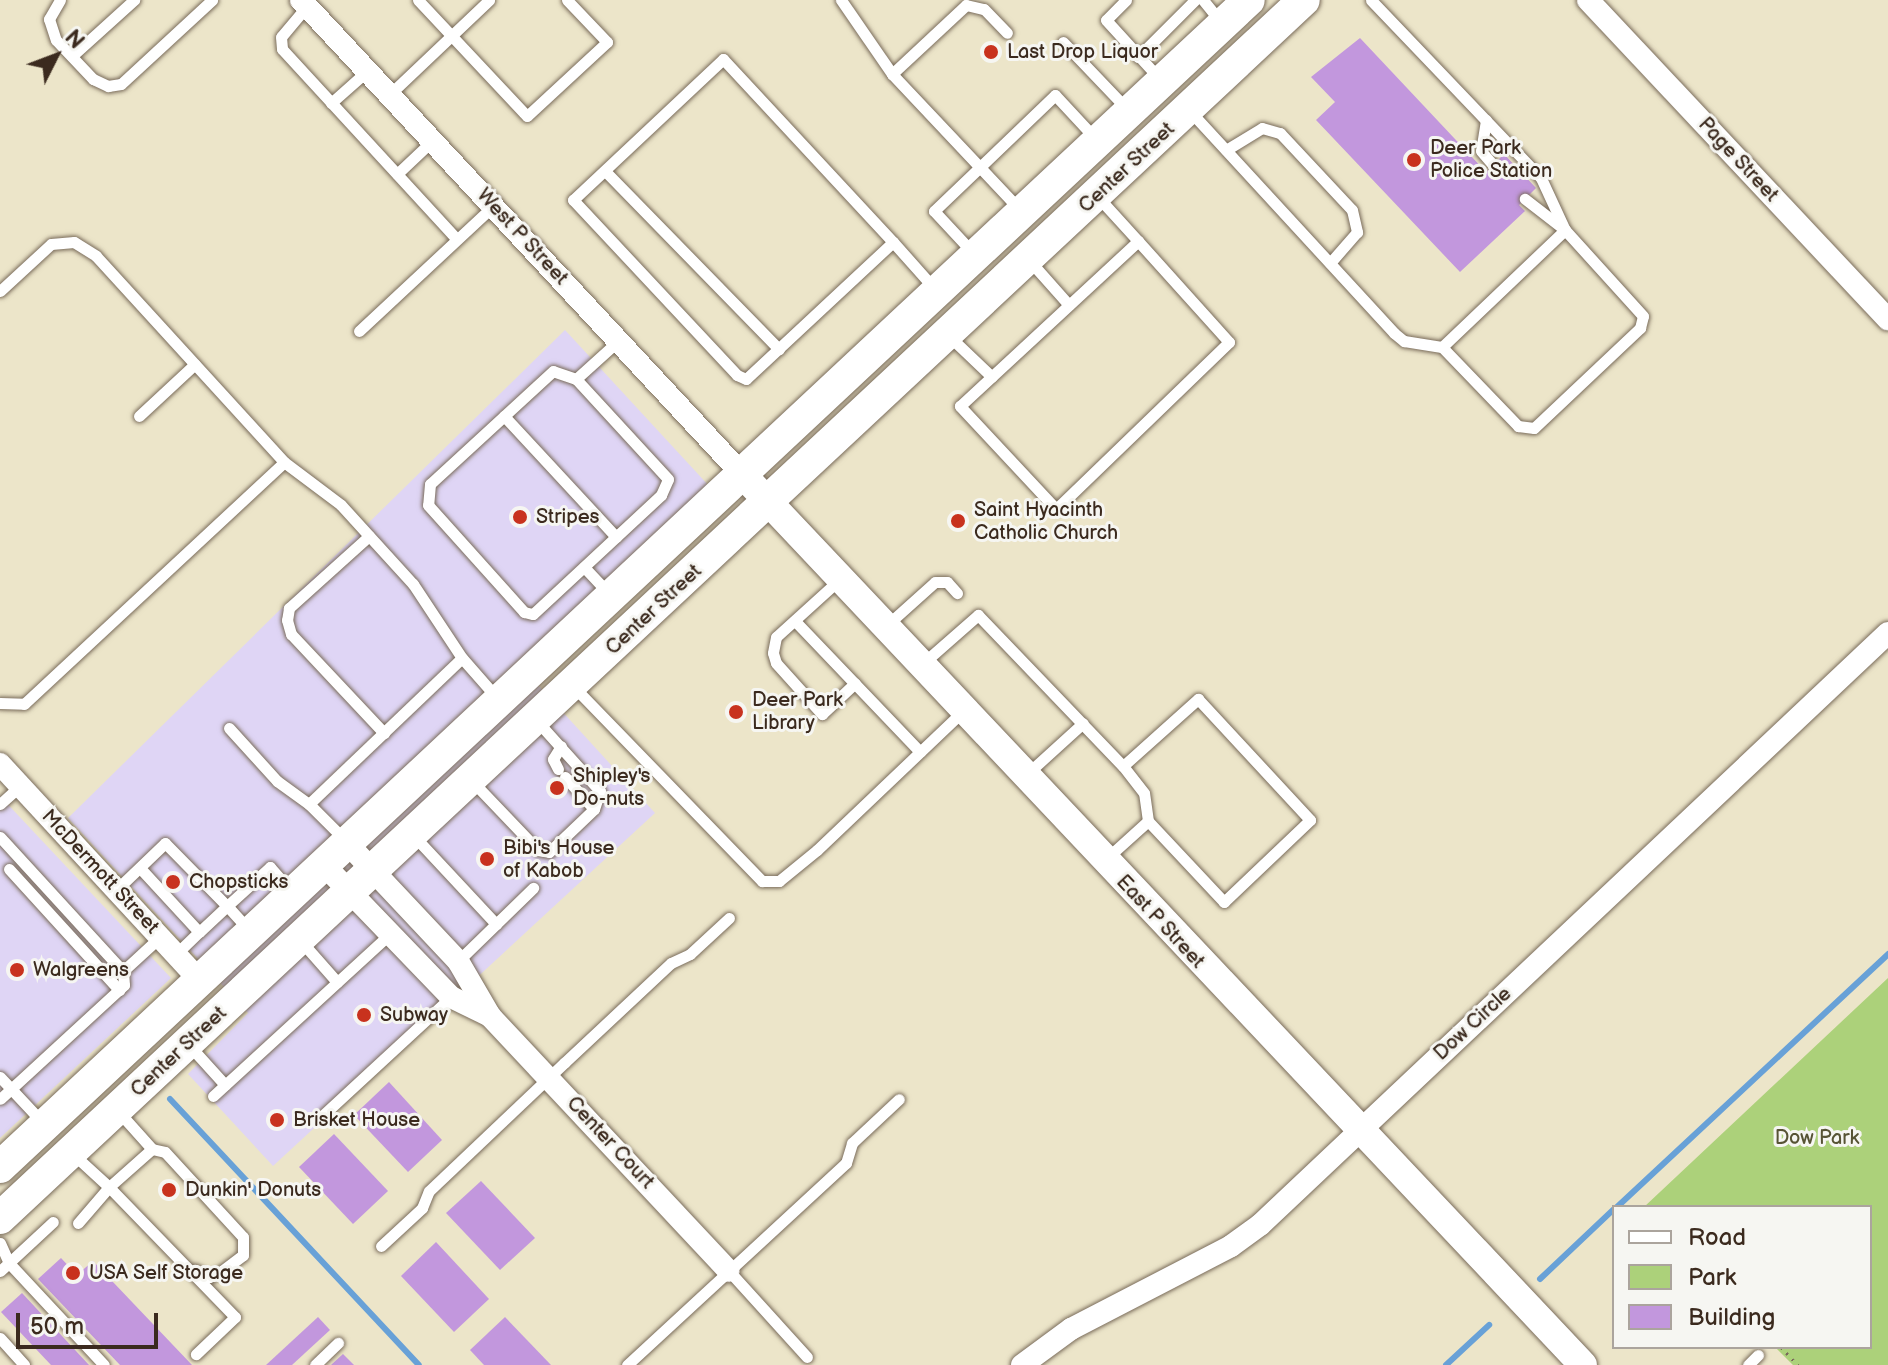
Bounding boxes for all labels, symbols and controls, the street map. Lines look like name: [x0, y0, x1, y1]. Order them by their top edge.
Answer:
north arrow: [16, 16, 96, 96]
text: N: [59, 24, 90, 55]
place label: Last Drop Liquor: [1007, 40, 1158, 64]
marker: Last Drop Liquor: [982, 43, 1000, 61]
street label: Page Street: [1693, 113, 1783, 207]
street label: Center Street: [1074, 118, 1180, 218]
place label: Deer Park Police Station: [1430, 136, 1553, 183]
marker: Deer Park Police Station: [1405, 151, 1423, 169]
street label: West P Street: [471, 184, 573, 290]
place label: Saint Hyacinth Catholic Church: [974, 498, 1118, 545]
place label: Stripes: [536, 505, 599, 529]
marker: Stripes: [511, 508, 529, 526]
marker: Saint Hyacinth Catholic Church: [949, 512, 967, 530]
street label: Center Street: [601, 560, 707, 660]
place label: Deer Park Library: [752, 688, 843, 735]
marker: Deer Park Library: [727, 703, 745, 721]
place label: Shipley's Do-nuts: [573, 764, 650, 811]
marker: Shipley's Do-nuts: [548, 779, 566, 797]
street label: McDermott Street: [36, 805, 164, 939]
place label: Bibi's House of Kabob: [503, 836, 614, 883]
marker: Bibi's House of Kabob: [478, 850, 496, 868]
place label: Chopsticks: [189, 870, 288, 894]
street label: East P Street: [1111, 870, 1209, 974]
marker: Chopsticks: [164, 873, 182, 891]
place label: Walgreens: [33, 958, 129, 982]
marker: Walgreens: [8, 961, 26, 979]
street label: Dow Circle: [1429, 982, 1517, 1066]
street label: Center Street: [126, 1002, 232, 1102]
place label: Subway: [380, 1003, 448, 1027]
marker: Subway: [355, 1006, 373, 1024]
street label: Center Court: [561, 1092, 659, 1194]
place label: Brisket House: [293, 1108, 420, 1132]
marker: Brisket House: [268, 1111, 286, 1129]
park label: Dow Park: [1775, 1126, 1859, 1150]
place label: Dunkin' Donuts: [185, 1178, 321, 1202]
marker: Dunkin' Donuts: [160, 1181, 178, 1199]
legend: [1612, 1205, 1872, 1349]
text: Road: [1688, 1223, 1746, 1252]
place label: USA Self Storage: [89, 1261, 244, 1285]
text: Park: [1688, 1263, 1736, 1292]
marker: USA Self Storage: [64, 1264, 82, 1282]
scale bar: [20, 1297, 162, 1347]
text: Building: [1688, 1303, 1775, 1332]
text: 50 m: [30, 1312, 84, 1341]

